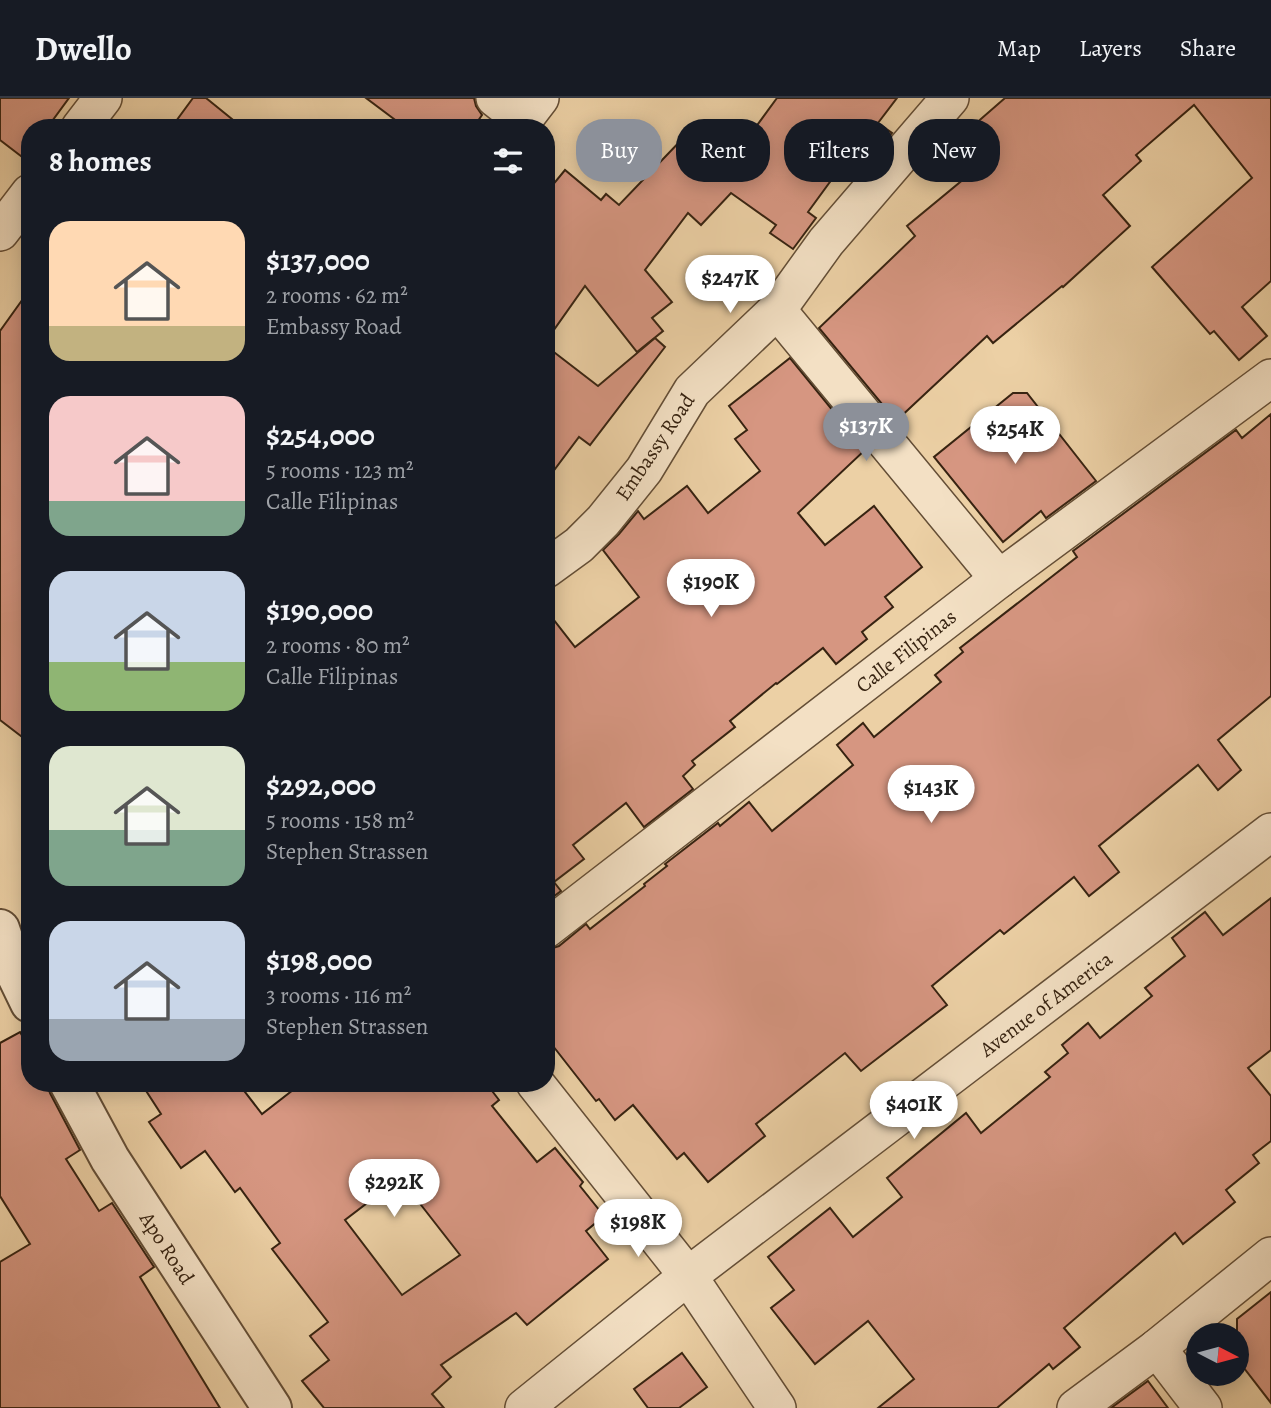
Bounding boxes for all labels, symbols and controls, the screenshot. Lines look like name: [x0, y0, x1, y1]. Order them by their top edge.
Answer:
text: Dwello: [35, 26, 132, 71]
text: Map: [997, 32, 1041, 64]
text: Layers: [1079, 32, 1142, 64]
text: Share: [1180, 32, 1236, 64]
chip: Buy: [576, 119, 662, 182]
chip: Rent: [676, 119, 770, 182]
chip: Filters: [784, 119, 894, 182]
chip: New: [908, 119, 1000, 182]
text: 8 homes: [49, 141, 152, 181]
icon: filters: [489, 142, 527, 180]
text: $137,000: [266, 240, 370, 280]
icon: home: [105, 249, 189, 333]
pin: $247K: [681, 256, 779, 315]
text: $247K: [701, 262, 759, 293]
text: 2 rooms · 62 m²: [266, 280, 408, 311]
text: Embassy Road: [266, 311, 402, 342]
street label: Embassy Road: [609, 387, 702, 506]
pin: $137K: [817, 404, 915, 463]
pin: $254K: [966, 406, 1064, 466]
text: $137K: [839, 410, 893, 441]
text: $254K: [986, 413, 1044, 444]
text: $254,000: [266, 415, 375, 455]
icon: home: [105, 424, 189, 508]
text: 5 rooms · 123 m²: [266, 455, 414, 486]
text: Calle Filipinas: [266, 486, 398, 517]
pin: $190K: [662, 560, 760, 619]
text: $190K: [683, 566, 739, 597]
text: $190,000: [266, 590, 373, 630]
icon: home: [105, 599, 189, 683]
street label: Calle Filipinas: [850, 603, 962, 699]
text: 2 rooms · 80 m²: [266, 630, 410, 661]
text: Calle Filipinas: [266, 661, 398, 692]
text: $292,000: [266, 765, 376, 805]
pin: $143K: [882, 766, 980, 825]
text: $143K: [904, 772, 958, 803]
icon: home: [105, 774, 189, 858]
text: 5 rooms · 158 m²: [266, 805, 414, 836]
text: Stephen Strassen: [266, 836, 428, 867]
text: $198,000: [266, 940, 372, 980]
street label: Avenue of America: [973, 945, 1118, 1064]
icon: home: [105, 949, 189, 1033]
text: 3 rooms · 116 m²: [266, 980, 411, 1011]
text: Stephen Strassen: [266, 1011, 428, 1042]
pin: $401K: [865, 1082, 963, 1141]
text: $401K: [886, 1088, 942, 1119]
pin: $292K: [345, 1160, 443, 1219]
text: $292K: [365, 1166, 423, 1197]
pin: $198K: [589, 1200, 687, 1259]
street label: Apo Road: [133, 1205, 201, 1290]
text: $198K: [610, 1206, 666, 1237]
north arrow: [1186, 1323, 1250, 1386]
map controls: [1186, 1323, 1249, 1386]

